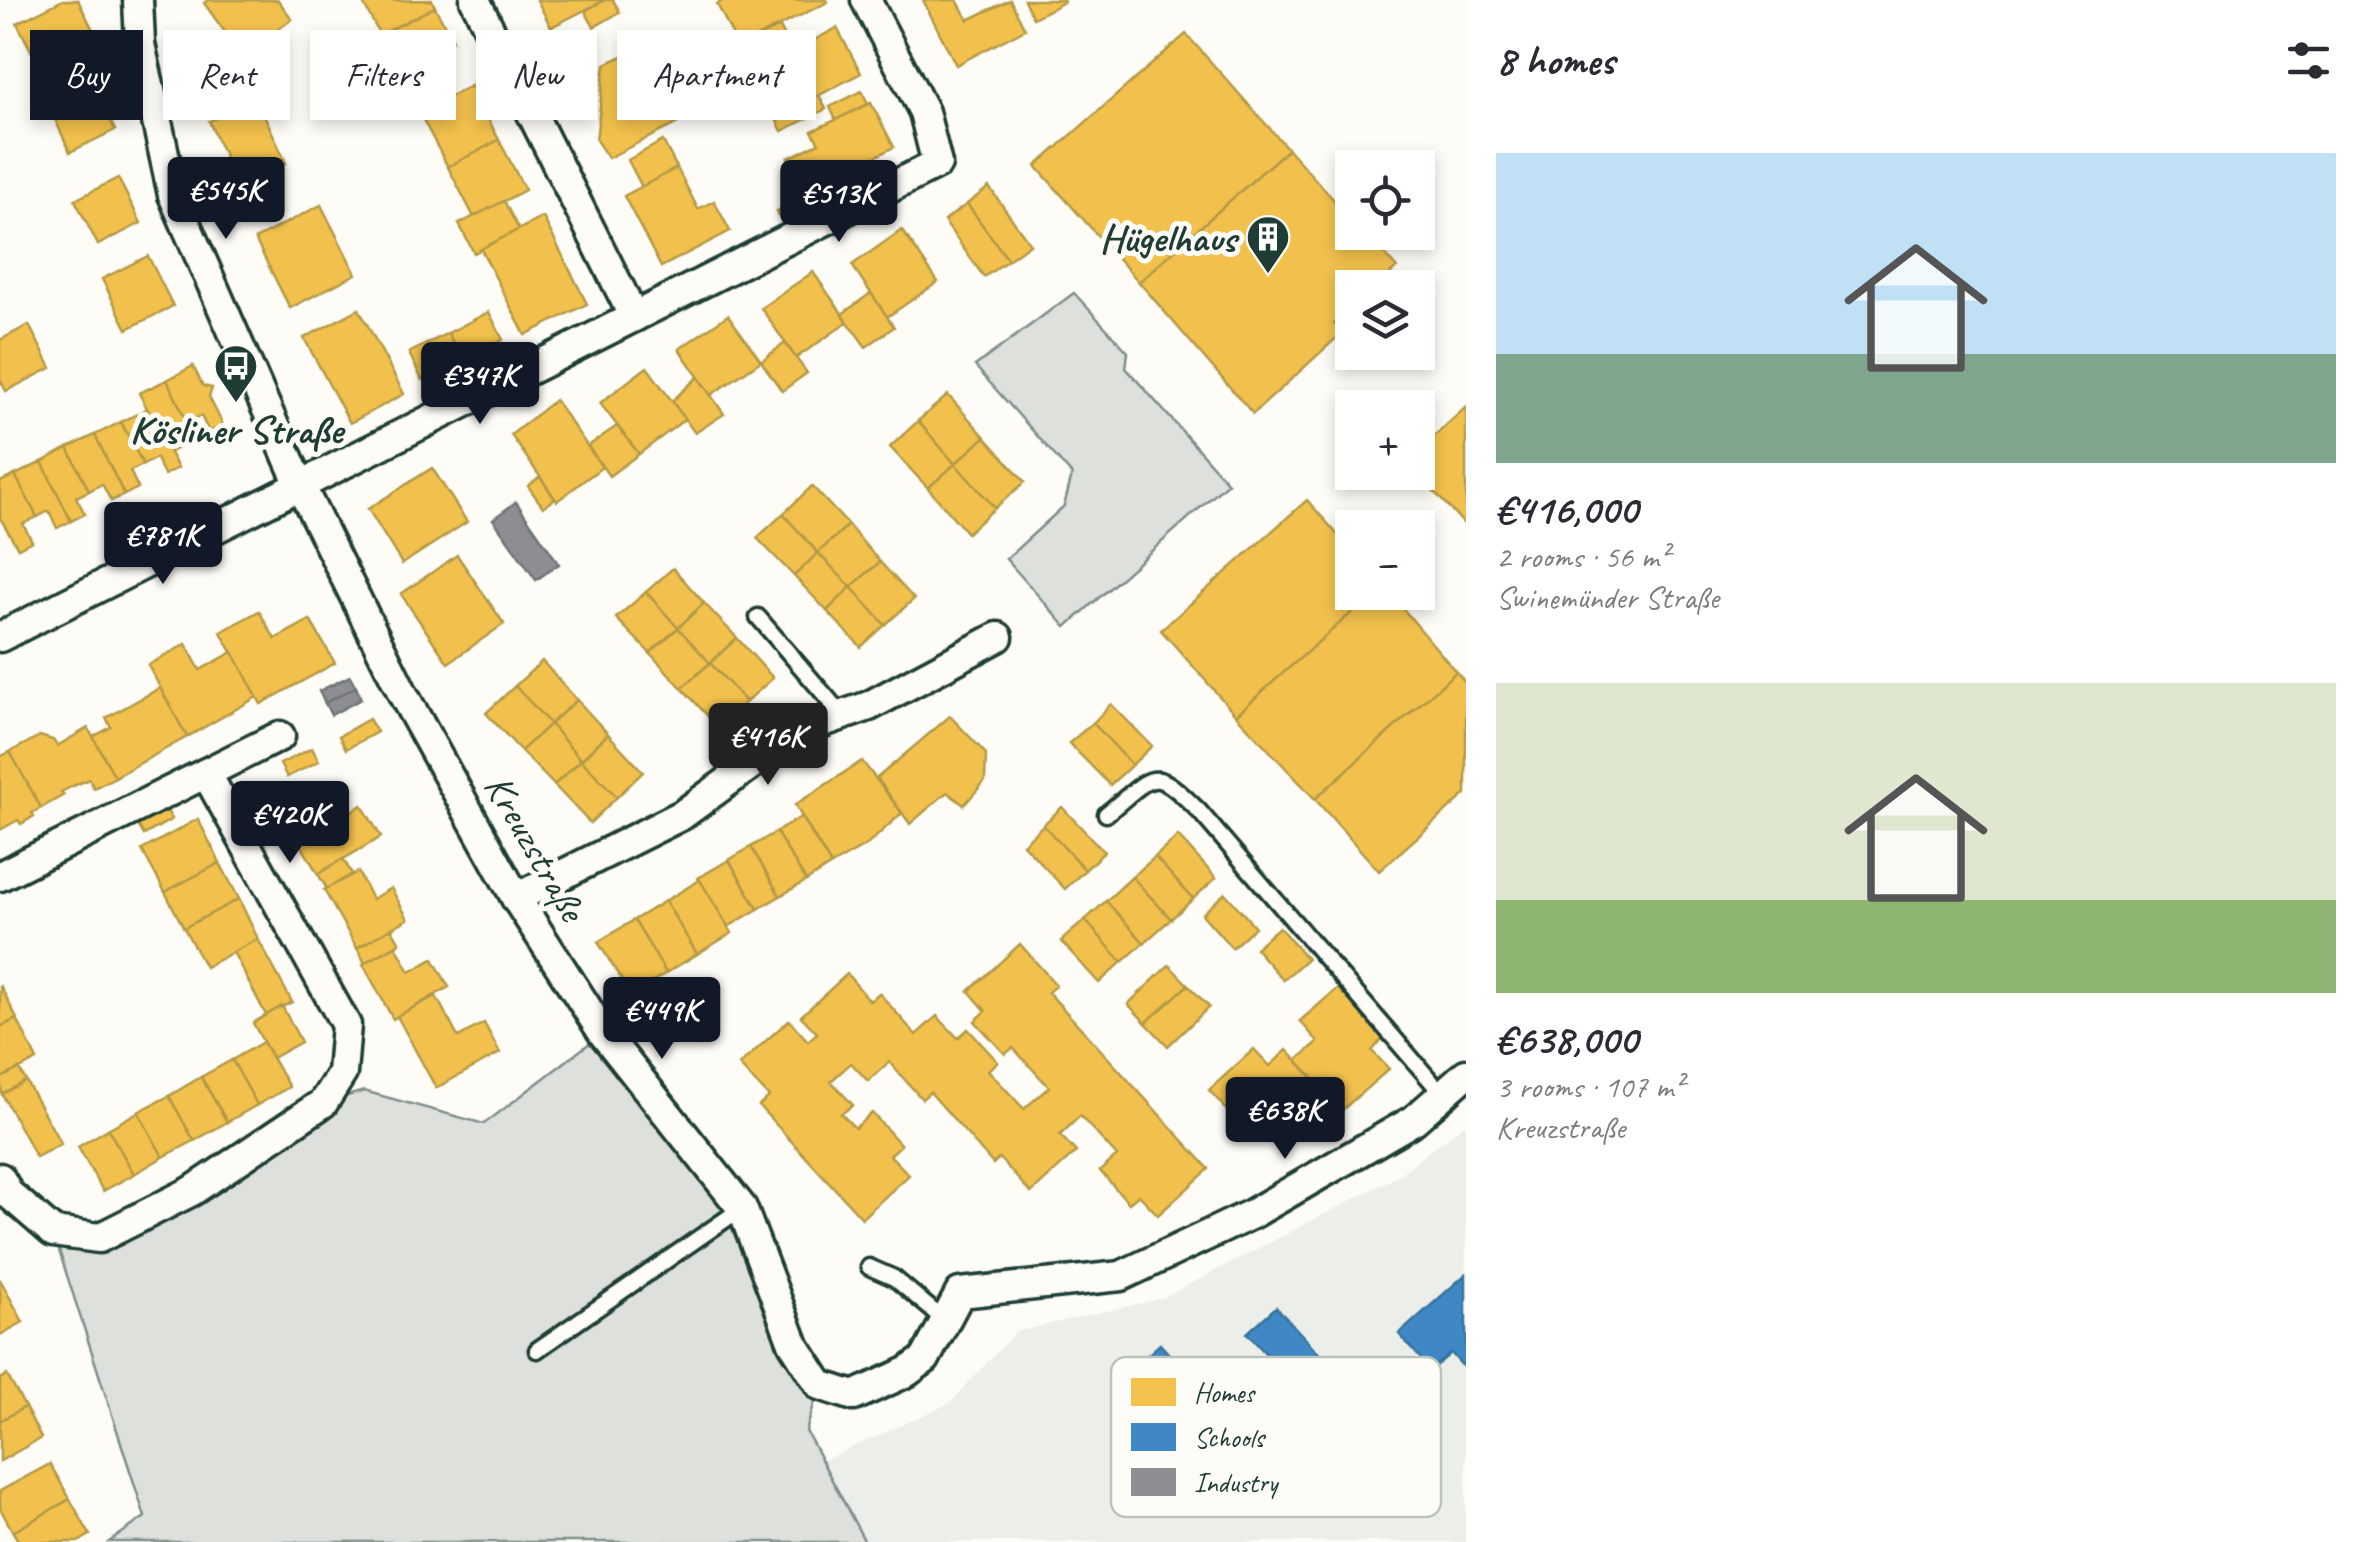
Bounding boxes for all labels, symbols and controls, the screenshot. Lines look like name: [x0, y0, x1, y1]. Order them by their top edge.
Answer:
chip: Buy: [30, 30, 143, 120]
chip: Rent: [163, 30, 290, 120]
chip: Filters: [310, 30, 456, 120]
chip: New: [476, 30, 597, 120]
chip: Apartment: [617, 30, 816, 120]
icon: filters: [2281, 33, 2336, 88]
text: 8 homes: [1496, 34, 1615, 87]
map controls: [1335, 150, 1435, 610]
button: locate: [1335, 150, 1435, 250]
pin: €545K: [156, 157, 296, 242]
pin: €513K: [769, 160, 909, 245]
text: €545K: [190, 169, 262, 210]
text: €513K: [802, 172, 876, 213]
place label: Hügelhaus: [1099, 213, 1240, 263]
building icon: Hügelhaus: [1245, 214, 1291, 275]
icon: home: [1826, 218, 2006, 398]
button: layers: [1335, 270, 1435, 370]
pin: €347K: [410, 342, 550, 427]
bus stop icon: Kösliner Straße: [213, 343, 259, 404]
text: €347K: [443, 354, 517, 395]
button: +: [1335, 390, 1435, 490]
place label: Kösliner Straße: [130, 405, 346, 455]
text: €416,000: [1496, 483, 1638, 536]
pin: €781K: [93, 502, 233, 587]
button: −: [1335, 510, 1435, 610]
text: €781K: [126, 514, 200, 555]
text: 2 rooms · 56 m²: [1496, 536, 1669, 577]
text: Swinemünder Straße: [1496, 577, 1719, 618]
pin: €416K: [698, 703, 838, 788]
text: €416K: [731, 715, 805, 756]
icon: home: [1826, 748, 2006, 928]
street label: Kreuzstraße: [473, 765, 599, 932]
pin: €420K: [220, 781, 360, 866]
text: €420K: [253, 793, 327, 834]
pin: €449K: [592, 977, 732, 1062]
text: €449K: [625, 989, 699, 1030]
text: €638,000: [1496, 1013, 1638, 1066]
text: 3 rooms · 107 m²: [1496, 1066, 1683, 1107]
pin: €638K: [1215, 1077, 1355, 1162]
text: €638K: [1248, 1089, 1322, 1130]
text: Kreuzstraße: [1496, 1107, 1625, 1148]
legend: [1111, 1357, 1441, 1517]
text: Homes: [1194, 1375, 1256, 1410]
text: Schools: [1194, 1420, 1266, 1455]
text: Industry: [1194, 1465, 1280, 1500]

